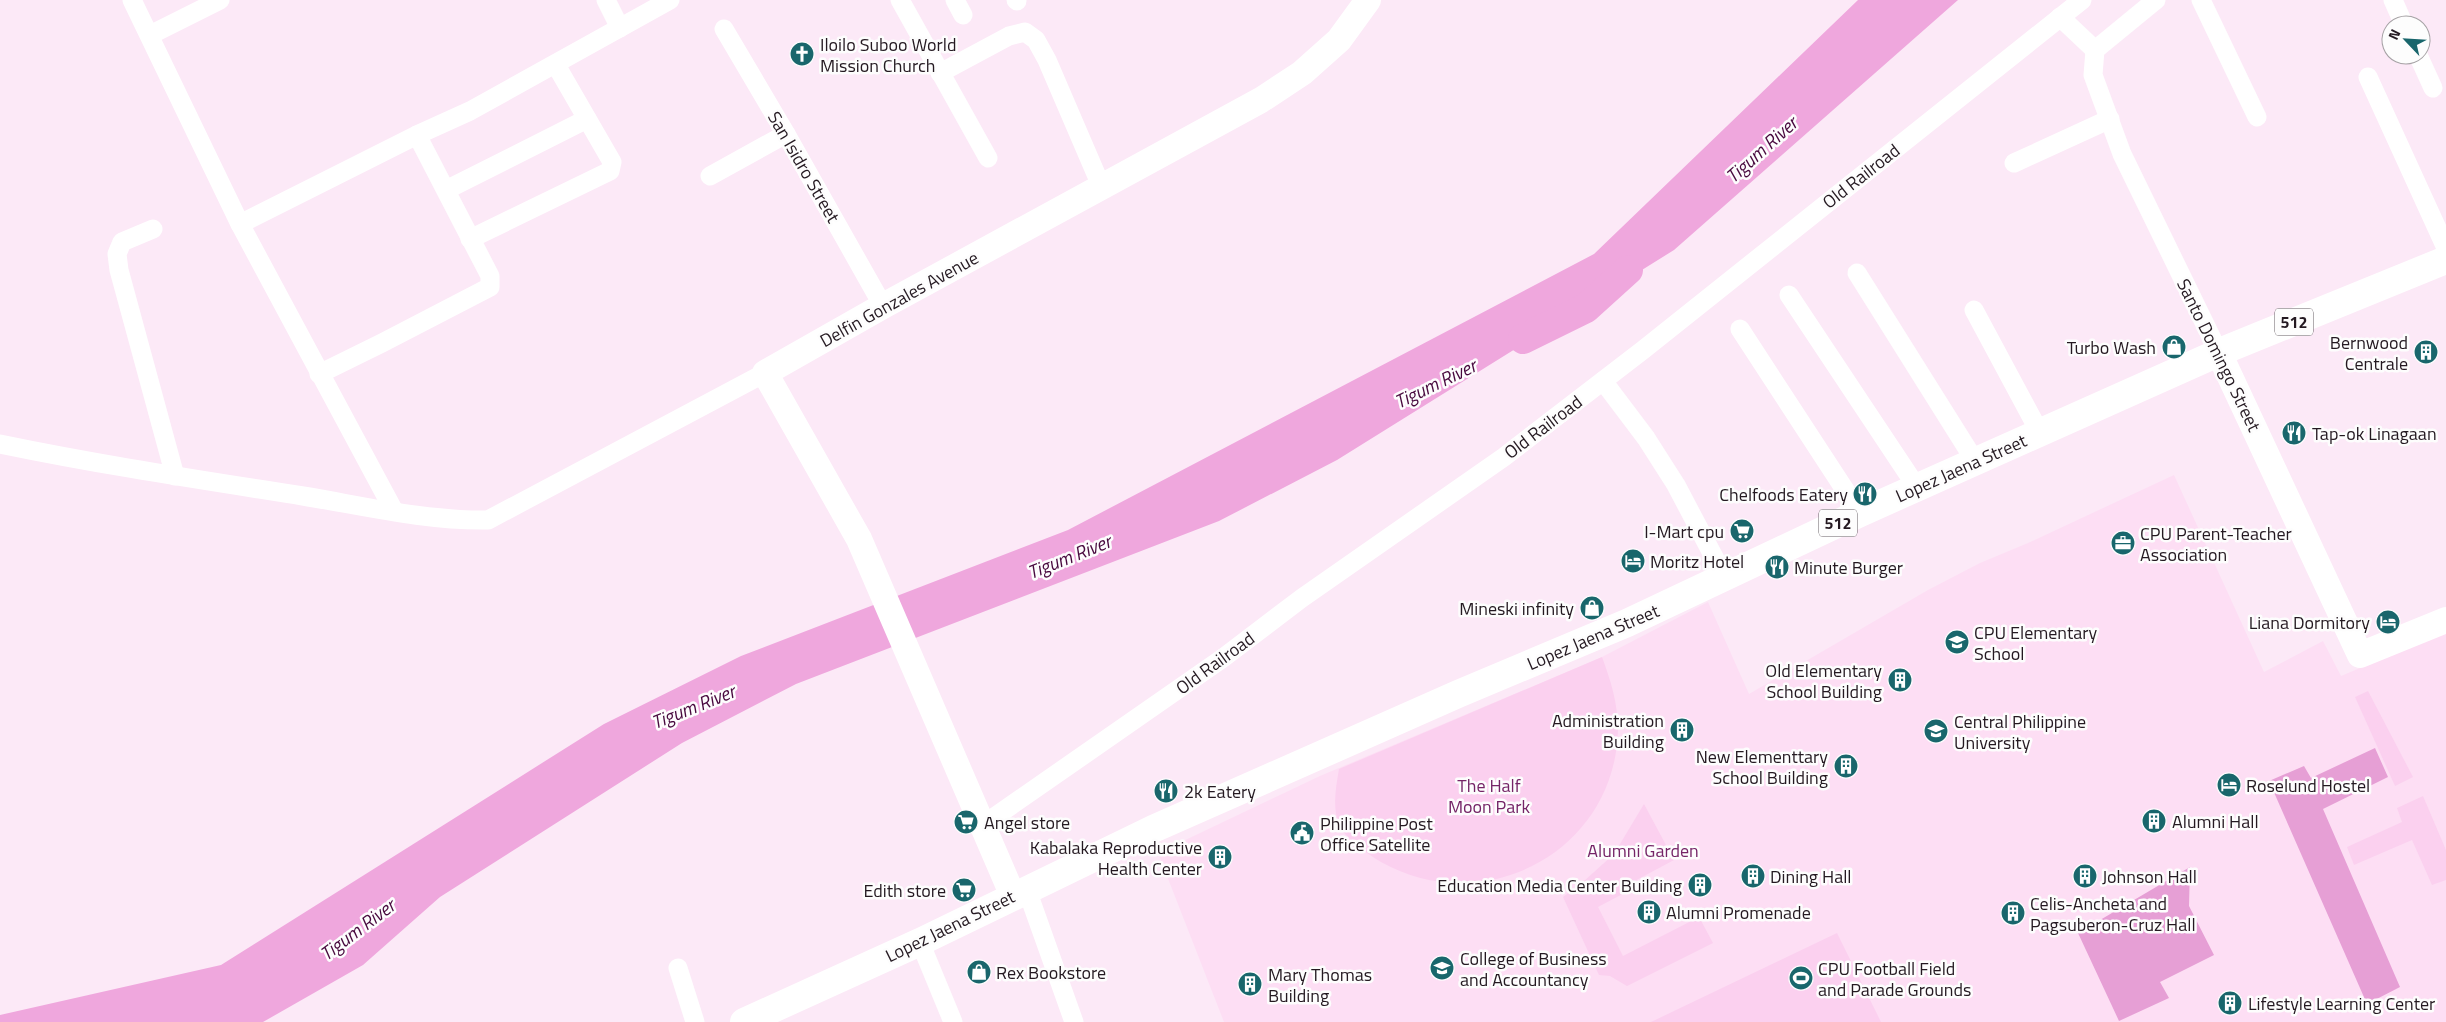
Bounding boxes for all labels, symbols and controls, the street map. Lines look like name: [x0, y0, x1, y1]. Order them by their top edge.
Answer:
north arrow: [2381, 15, 2431, 65]
text: N: [2382, 25, 2405, 43]
place label: Iloilo Suboo World Mission Church: [820, 31, 956, 79]
church icon: Iloilo Suboo World Mission Church: [789, 41, 815, 67]
street label: San Isidro Street: [761, 106, 847, 228]
water label: Tigum River: [1719, 107, 1805, 189]
street label: Old Railroad: [1817, 137, 1905, 215]
street label: Delfin Gonzales Avenue: [815, 244, 983, 354]
street label: Santo Domingo Street: [2170, 274, 2268, 437]
road number: 512: [2275, 308, 2313, 336]
place label: Bernwood Centrale: [2330, 329, 2408, 377]
place label: Turbo Wash: [2067, 334, 2156, 361]
shop icon: Turbo Wash: [2161, 334, 2187, 360]
building icon: Bernwood Centrale: [2413, 339, 2439, 365]
water label: Tigum River: [1389, 350, 1483, 415]
street label: Old Railroad: [1498, 389, 1588, 465]
restaurant icon: Tap-ok Linagaan: [2281, 420, 2307, 446]
place label: Tap-ok Linagaan: [2312, 420, 2437, 447]
street label: Lopez Jaena Street: [1891, 427, 2032, 509]
place label: Chelfoods Eatery: [1719, 481, 1848, 508]
restaurant icon: Chelfoods Eatery: [1852, 481, 1878, 507]
road number: 512: [1819, 509, 1857, 536]
place label: I-Mart cpu: [1644, 518, 1724, 545]
supermarket icon: I-Mart cpu: [1729, 518, 1755, 544]
place label: CPU Parent-Teacher Association: [2140, 520, 2292, 568]
water label: Tigum River: [1023, 525, 1117, 586]
office icon: CPU Parent-Teacher Association: [2110, 530, 2136, 556]
hotel icon: Moritz Hotel: [1620, 548, 1646, 574]
place label: Moritz Hotel: [1650, 548, 1744, 575]
restaurant icon: Minute Burger: [1764, 554, 1790, 580]
place label: Minute Burger: [1794, 554, 1903, 581]
place label: Mineski infinity: [1459, 595, 1574, 622]
shop icon: Mineski infinity: [1579, 595, 1605, 621]
street label: Lopez Jaena Street: [1523, 597, 1664, 677]
place label: Liana Dormitory: [2249, 609, 2370, 636]
hotel icon: Liana Dormitory: [2375, 609, 2401, 635]
place label: CPU Elementary School: [1974, 619, 2098, 667]
street label: Old Railroad: [1170, 625, 1260, 701]
school or university icon: CPU Elementary School: [1944, 629, 1970, 655]
place label: Old Elementary School Building: [1765, 657, 1882, 705]
building icon: Old Elementary School Building: [1887, 667, 1913, 693]
water label: Tigum River: [647, 675, 741, 736]
place label: Administration Building: [1552, 707, 1664, 755]
place label: Central Philippine University: [1954, 708, 2086, 756]
building icon: Administration Building: [1669, 717, 1695, 743]
school or university icon: Central Philippine University: [1923, 718, 1949, 744]
place label: New Elementtary School Building: [1696, 743, 1828, 791]
building icon: New Elementtary School Building: [1833, 753, 1859, 779]
park label: The Half Moon Park: [1448, 772, 1530, 820]
hotel icon: Roselund Hostel: [2216, 772, 2242, 798]
place label: Roselund Hostel: [2246, 772, 2370, 799]
restaurant icon: 2k Eatery: [1153, 778, 1179, 804]
place label: 2k Eatery: [1184, 778, 1256, 805]
building icon: Alumni Hall: [2141, 808, 2167, 834]
place label: Alumni Hall: [2172, 808, 2259, 835]
supermarket icon: Angel store: [953, 809, 979, 835]
place label: Angel store: [984, 809, 1070, 836]
place label: Philippine Post Office Satellite: [1320, 810, 1433, 858]
public building icon: Philippine Post Office Satellite: [1289, 820, 1315, 846]
place label: Kabalaka Reproductive Health Center: [1030, 834, 1202, 882]
park label: Alumni Garden: [1587, 837, 1699, 864]
building icon: Kabalaka Reproductive Health Center: [1207, 844, 1233, 870]
building icon: Dining Hall: [1740, 863, 1766, 889]
place label: Dining Hall: [1770, 863, 1852, 890]
building icon: Johnson Hall: [2072, 863, 2098, 889]
place label: Johnson Hall: [2102, 863, 2197, 890]
place label: Education Media Center Building: [1437, 872, 1682, 899]
building icon: Education Media Center Building: [1687, 872, 1713, 898]
place label: Edith store: [863, 877, 946, 904]
supermarket icon: Edith store: [951, 877, 977, 903]
street label: Lopez Jaena Street: [881, 883, 1020, 969]
water label: Tigum River: [313, 890, 402, 967]
place label: Celis-Ancheta and Pagsuberon-Cruz Hall: [2030, 890, 2196, 938]
building icon: Alumni Promenade: [1636, 899, 1662, 925]
place label: Alumni Promenade: [1666, 899, 1811, 926]
building icon: Celis-Ancheta and Pagsuberon-Cruz Hall: [2000, 900, 2026, 926]
place label: College of Business and Accountancy: [1460, 945, 1607, 993]
school or university icon: College of Business and Accountancy: [1429, 955, 1455, 981]
place label: CPU Football Field and Parade Grounds: [1818, 955, 1971, 1003]
shop icon: Rex Bookstore: [966, 959, 992, 985]
place label: Rex Bookstore: [996, 959, 1106, 986]
place label: Mary Thomas Building: [1268, 961, 1372, 1009]
sports icon: CPU Football Field and Parade Grounds: [1788, 965, 1814, 991]
building icon: Mary Thomas Building: [1237, 971, 1263, 997]
building icon: Lifestyle Learning Center: [2217, 990, 2243, 1016]
place label: Lifestyle Learning Center: [2248, 990, 2435, 1017]

